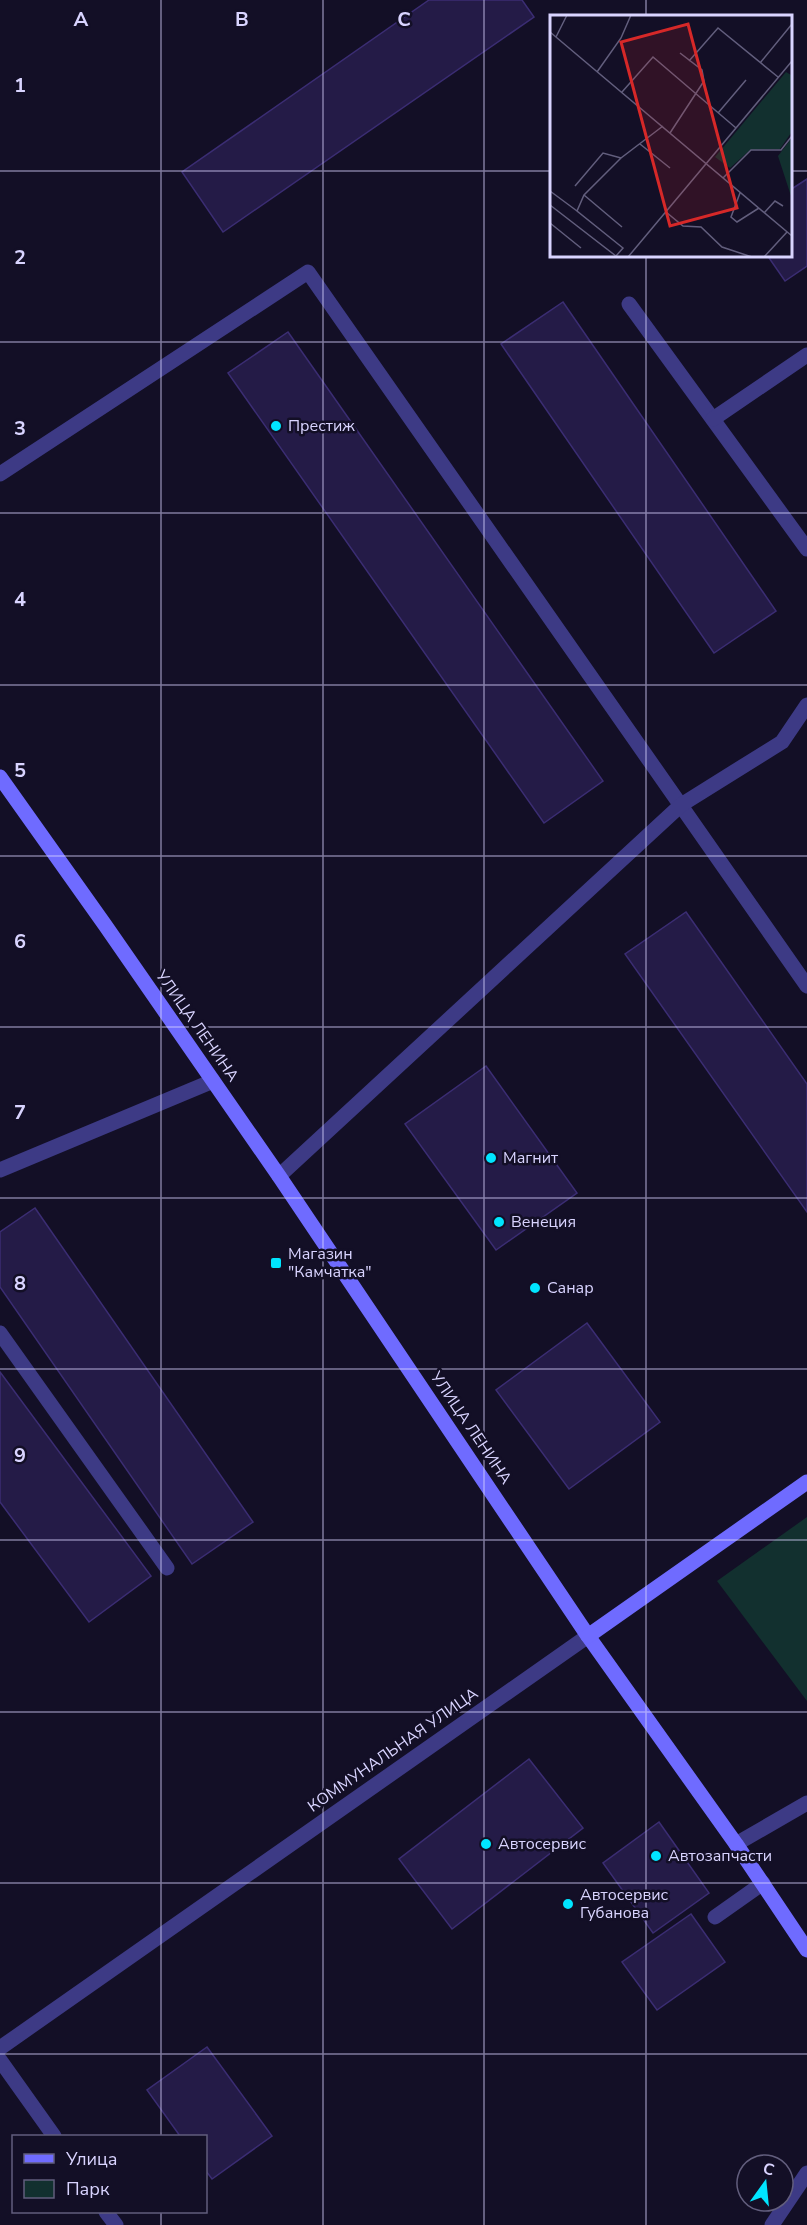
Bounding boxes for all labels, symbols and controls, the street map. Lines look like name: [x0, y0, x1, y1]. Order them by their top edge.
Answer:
text: A: [74, 6, 89, 33]
text: B: [235, 6, 249, 33]
text: C: [397, 6, 411, 33]
inset map: [550, 15, 792, 256]
text: 1: [14, 72, 26, 99]
text: 2: [14, 244, 26, 271]
text: 3: [14, 415, 26, 442]
place label: Престиж: [288, 415, 355, 437]
marker: Престиж: [269, 419, 283, 433]
text: 4: [14, 586, 26, 613]
text: 5: [14, 757, 26, 784]
text: 6: [14, 928, 26, 955]
street label: УЛИЦА ЛЕНИНА: [150, 965, 244, 1086]
text: 7: [14, 1099, 26, 1126]
place label: Магнит: [503, 1147, 559, 1169]
marker: Магнит: [484, 1151, 498, 1165]
place label: Венеция: [511, 1211, 576, 1233]
marker: Венеция: [492, 1215, 506, 1229]
place label: Магазин "Камчатка": [288, 1243, 372, 1283]
marker: Магазин "Камчатка": [269, 1256, 283, 1270]
text: 8: [14, 1270, 26, 1297]
place label: Санар: [547, 1277, 594, 1299]
marker: Санар: [528, 1281, 542, 1295]
street label: УЛИЦА ЛЕНИНА: [425, 1367, 517, 1489]
text: 9: [14, 1442, 26, 1469]
street label: КОММУНАЛЬНАЯ УЛИЦА: [303, 1682, 483, 1817]
place label: Автосервис: [498, 1833, 587, 1855]
marker: Автосервис: [479, 1837, 493, 1851]
place label: Автозапчасти: [668, 1845, 772, 1867]
marker: Автозапчасти: [649, 1849, 663, 1863]
place label: Автосервис Губанова: [580, 1884, 669, 1924]
marker: Автосервис Губанова: [561, 1897, 575, 1911]
legend: [12, 2135, 207, 2213]
text: Улица: [65, 2147, 117, 2171]
north arrow: [735, 2153, 795, 2213]
text: С: [761, 2157, 777, 2182]
text: Парк: [66, 2177, 110, 2201]

